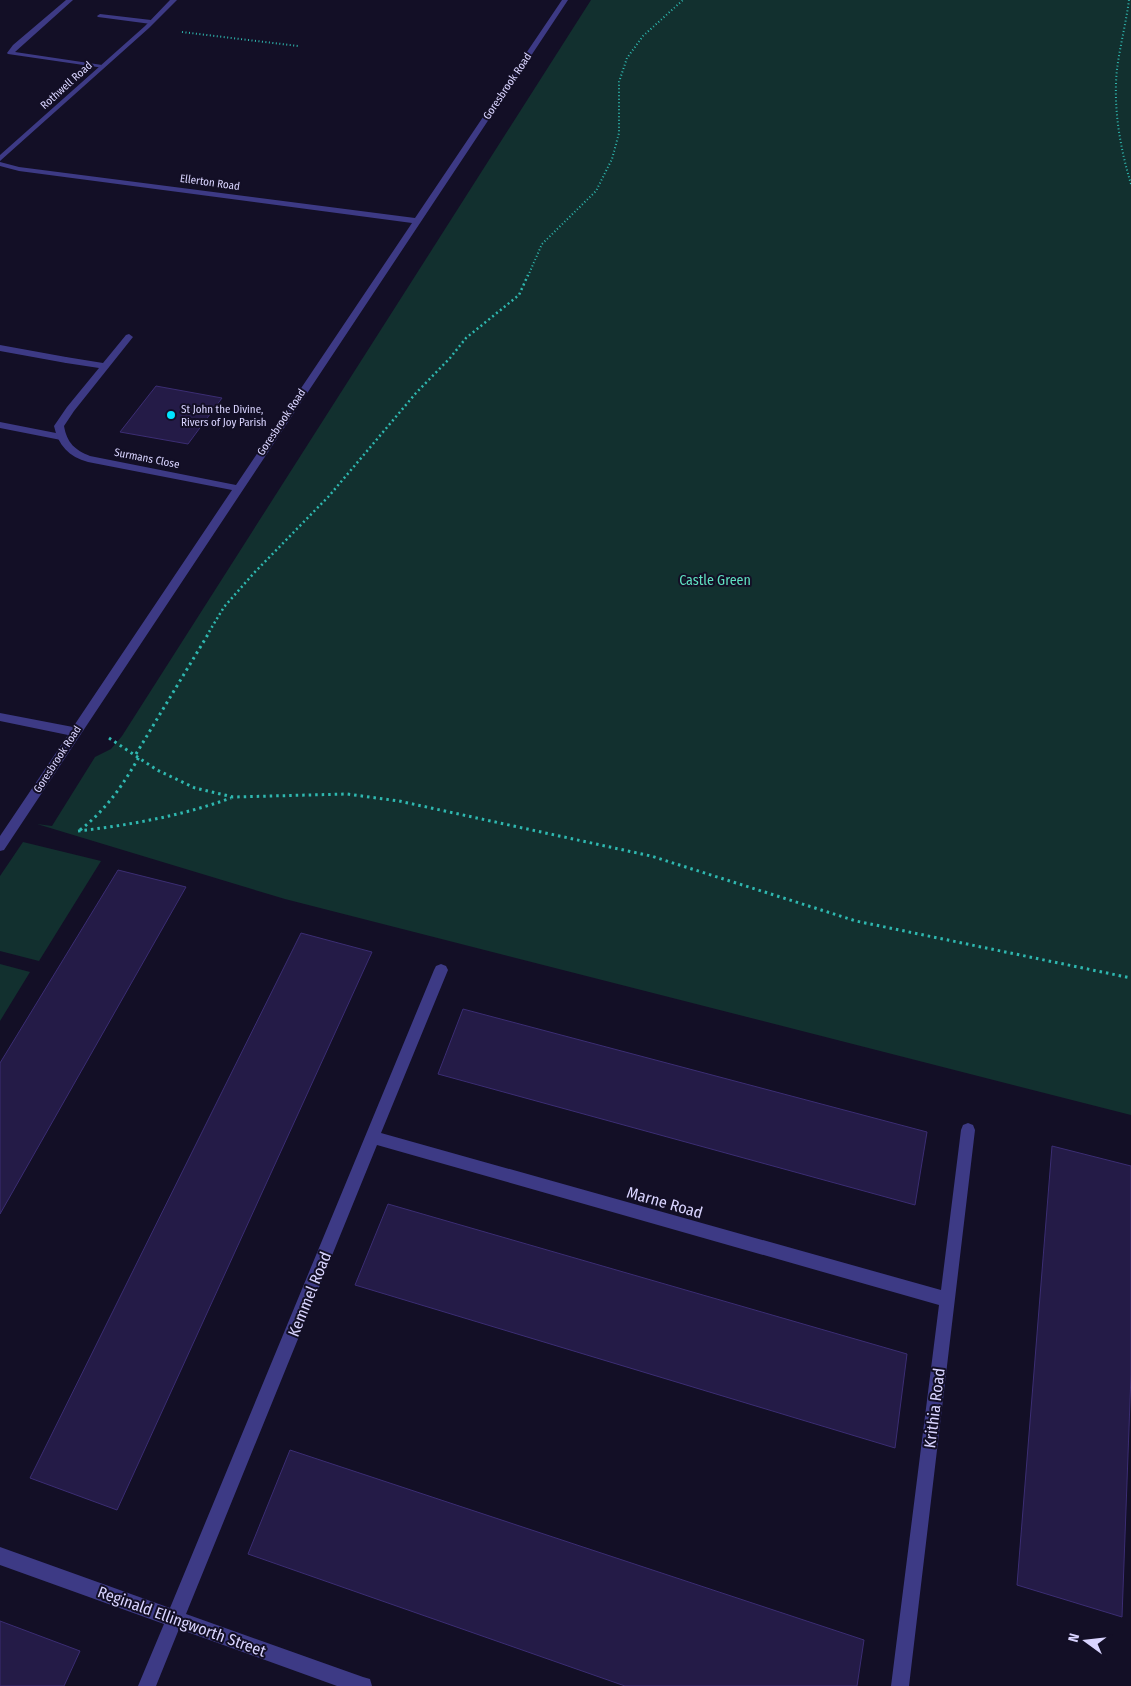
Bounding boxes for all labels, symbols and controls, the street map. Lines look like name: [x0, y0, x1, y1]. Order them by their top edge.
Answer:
street label: Goresbrook Road: [480, 51, 534, 122]
street label: Rothwell Road: [38, 59, 95, 112]
street label: Ellerton Road: [179, 172, 241, 193]
street label: Goresbrook Road: [254, 387, 308, 458]
place label: St John the Divine, Rivers of Joy Parish: [181, 403, 267, 429]
marker: St John the Divine, Rivers of Joy Parish: [165, 409, 177, 421]
street label: Surmans Close: [113, 446, 181, 471]
park label: Castle Green: [679, 572, 751, 589]
street label: Goresbrook Road: [31, 723, 84, 795]
street label: Marne Road: [625, 1183, 705, 1222]
street label: Kemmel Road: [284, 1249, 335, 1339]
street label: Krithia Road: [920, 1367, 949, 1449]
street label: Reginald Ellingworth Street: [95, 1582, 269, 1661]
north arrow: [1061, 1616, 1111, 1666]
text: N: [1065, 1632, 1083, 1644]

